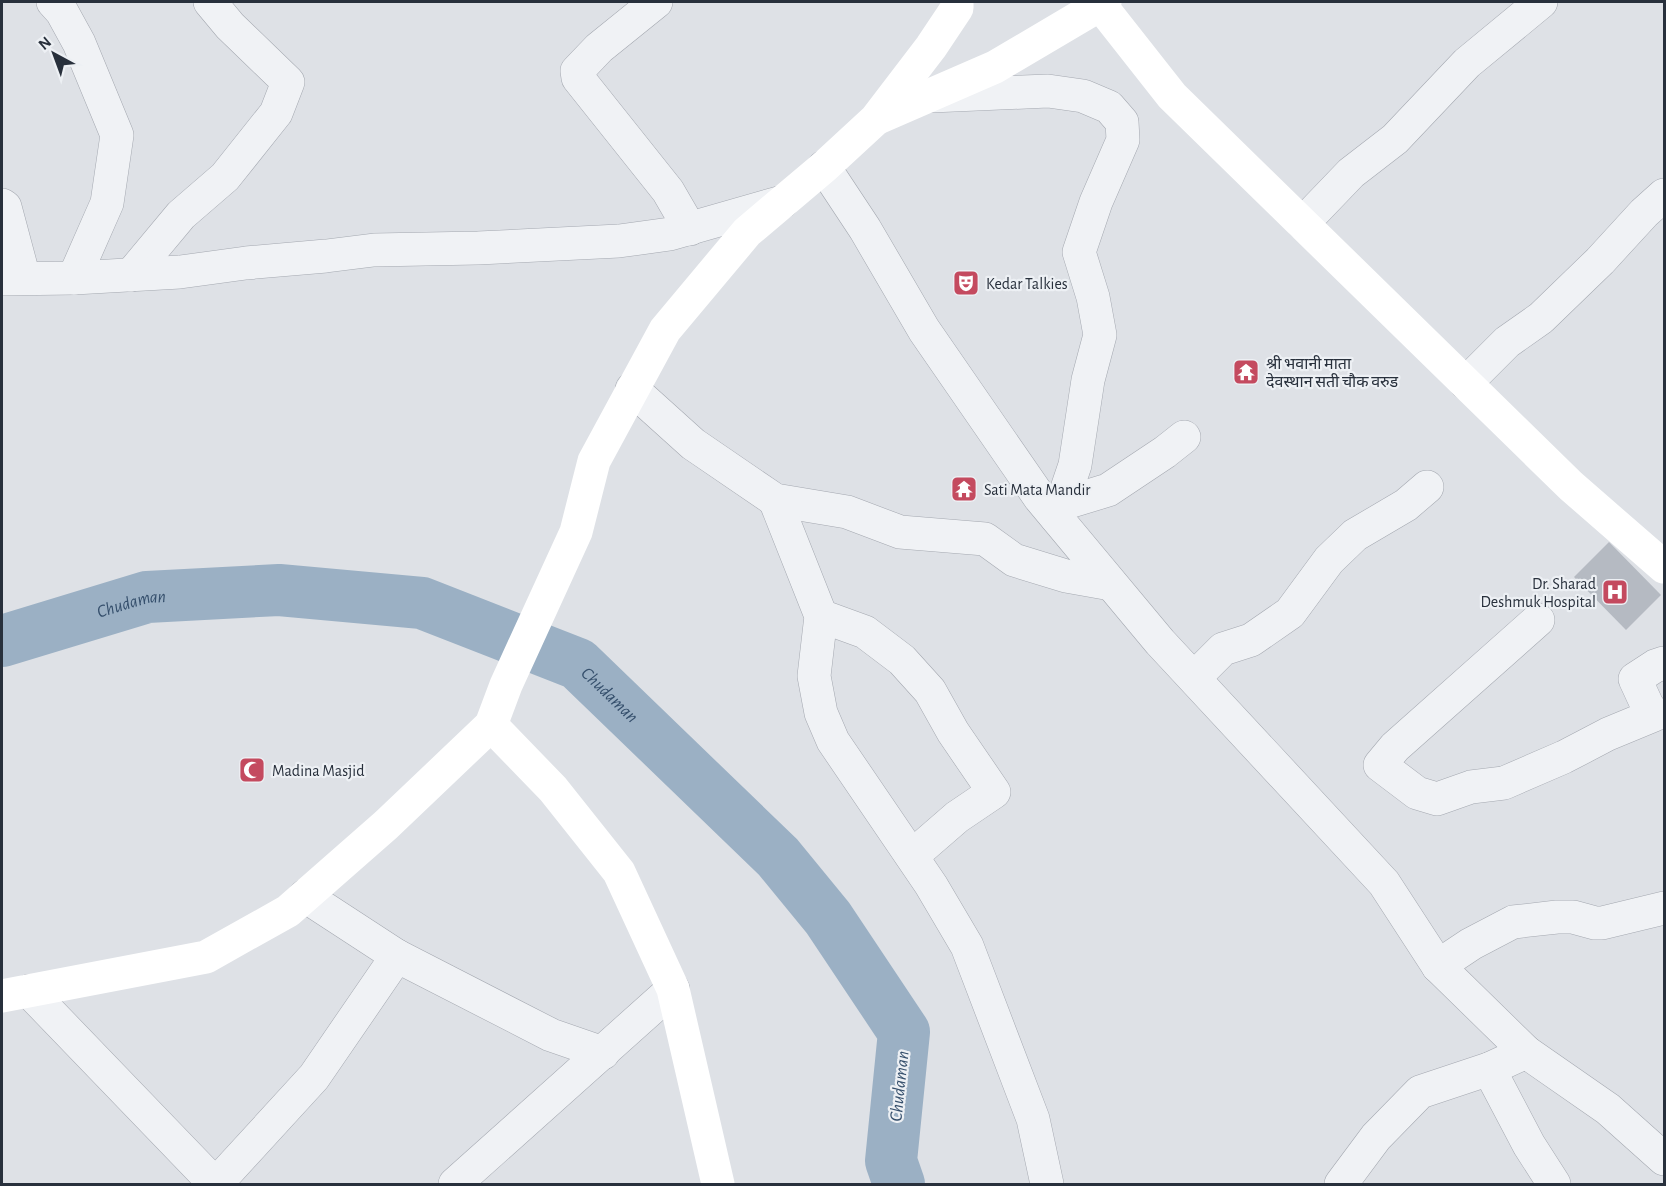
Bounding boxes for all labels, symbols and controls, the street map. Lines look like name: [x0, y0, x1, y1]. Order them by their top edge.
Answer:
north arrow: [24, 24, 84, 84]
text: N: [35, 34, 54, 53]
theatre icon: Kedar Talkies: [951, 268, 981, 298]
place label: Kedar Talkies: [986, 276, 1068, 292]
place label: श्री भवानी माता देवस्थान सती चौक वरुड: [1266, 355, 1399, 390]
temple icon: श्री भवानी माता देवस्थान सती चौक वरुड: [1231, 357, 1261, 387]
temple icon: Sati Mata Mandir: [949, 474, 979, 504]
place label: Sati Mata Mandir: [984, 482, 1091, 498]
place label: Dr. Sharad Deshmuk Hospital: [1480, 576, 1596, 610]
hospital icon: Dr. Sharad Deshmuk Hospital: [1600, 577, 1630, 607]
water label: Chudaman: [95, 588, 166, 622]
water label: Chudaman: [577, 664, 641, 727]
mosque icon: Madina Masjid: [237, 755, 267, 785]
place label: Madina Masjid: [272, 763, 364, 780]
water label: Chudaman: [887, 1050, 913, 1122]

